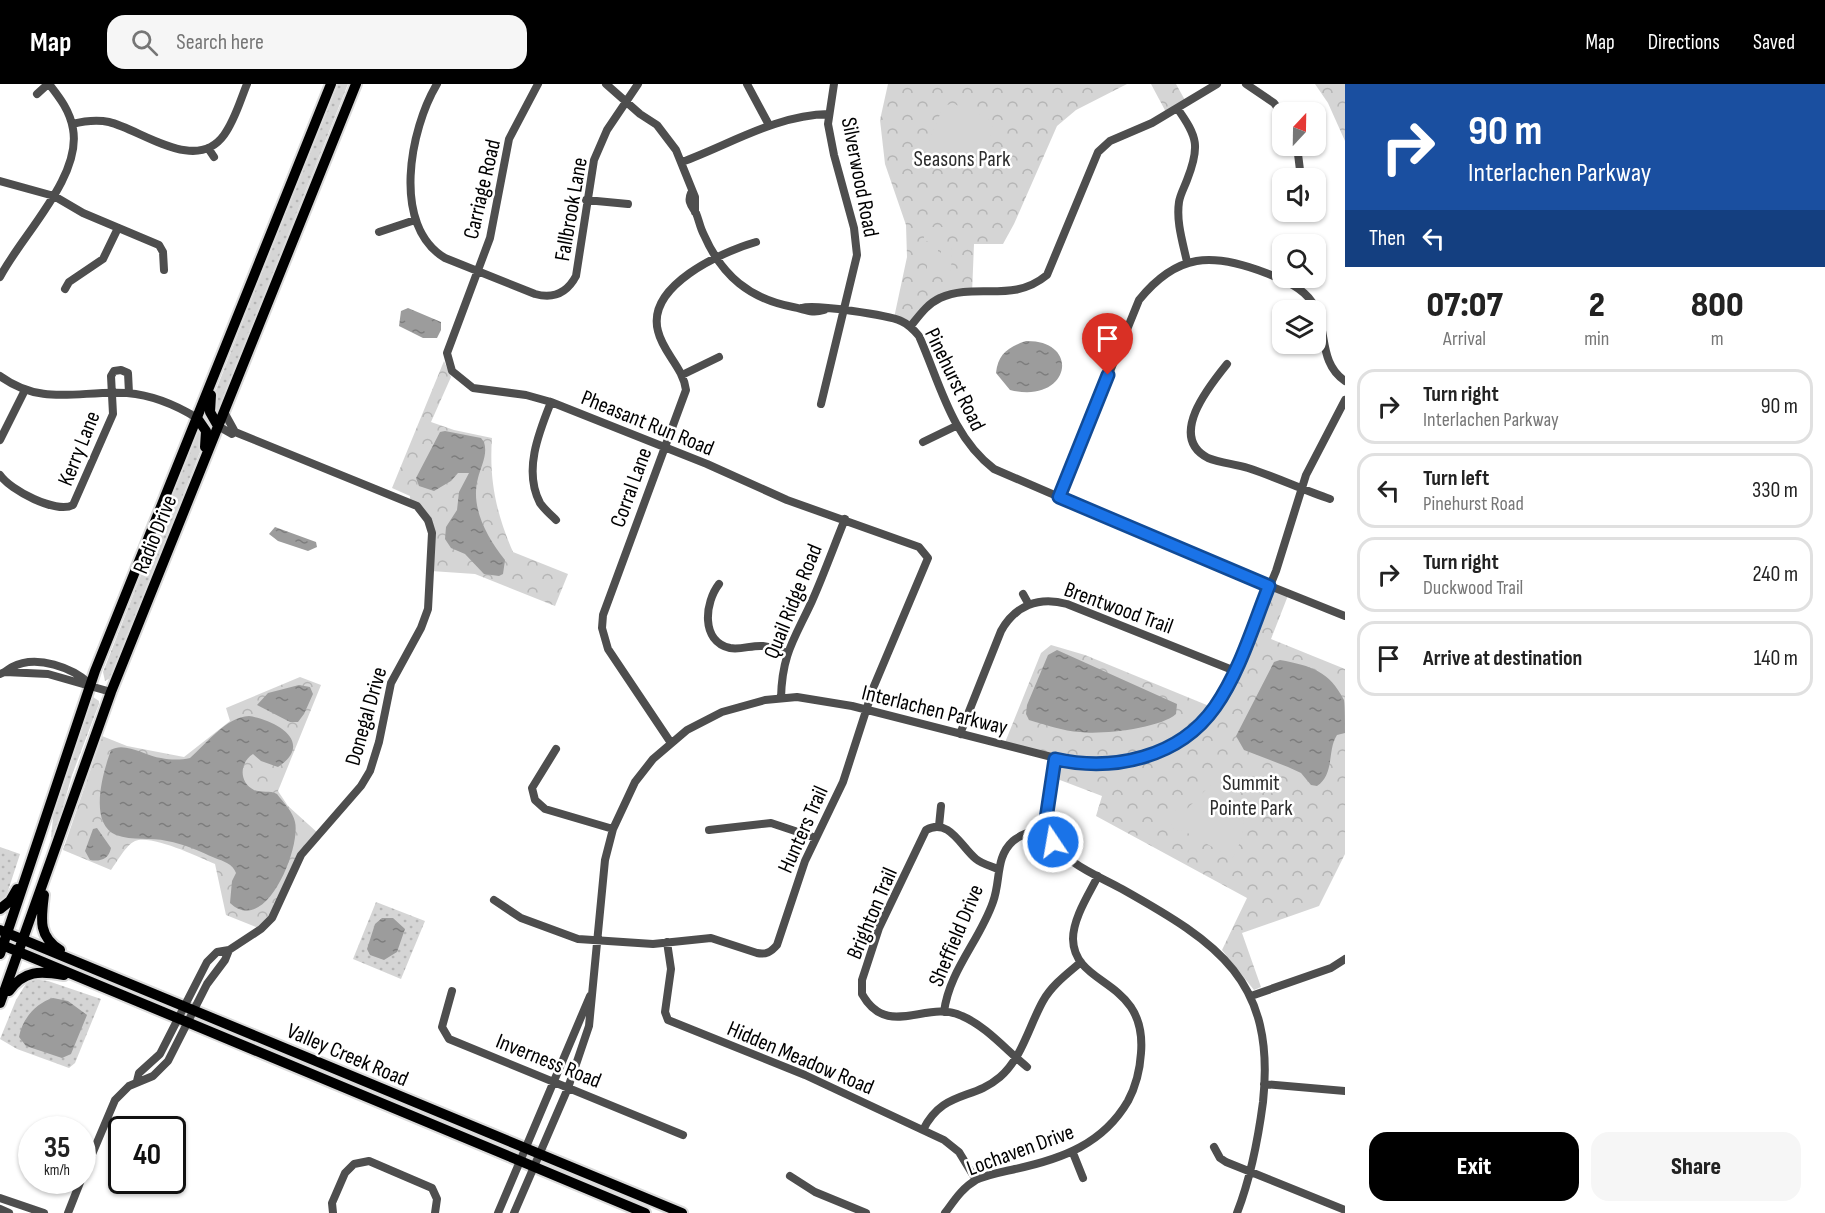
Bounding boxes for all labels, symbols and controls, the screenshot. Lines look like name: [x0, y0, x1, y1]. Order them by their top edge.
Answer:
search box: [107, 15, 527, 69]
text: Map: [30, 26, 71, 59]
icon: search: [128, 26, 161, 59]
text: Search here: [176, 29, 264, 56]
text: Map: [1585, 30, 1615, 55]
text: Directions: [1648, 30, 1720, 55]
text: Saved: [1753, 30, 1795, 55]
north arrow: [1272, 102, 1326, 156]
map controls: [1272, 102, 1326, 354]
text: 90 m: [1468, 106, 1542, 157]
icon: right: [1369, 108, 1447, 186]
street label: Silverwood Road: [835, 115, 884, 239]
street label: Carriage Road: [458, 137, 507, 242]
park label: Seasons Park: [914, 146, 1011, 173]
street label: Fallbrook Lane: [549, 155, 594, 263]
text: Interlachen Parkway: [1468, 157, 1651, 189]
button: sound: [1272, 168, 1326, 222]
icon: left: [1417, 222, 1450, 255]
text: Then: [1369, 225, 1405, 252]
button: search: [1272, 234, 1326, 288]
text: 07:07: [1426, 284, 1503, 327]
text: 2: [1589, 284, 1605, 327]
text: 800: [1691, 284, 1744, 327]
button: layers: [1272, 300, 1326, 354]
pin: [1082, 313, 1133, 375]
icon: arrive: [1091, 322, 1124, 355]
street label: Pinehurst Road: [918, 324, 991, 435]
text: Arrival: [1443, 327, 1486, 351]
text: min: [1584, 327, 1609, 351]
text: m: [1711, 327, 1724, 351]
text: Turn right: [1423, 381, 1499, 408]
street label: Pheasant Run Road: [577, 384, 718, 462]
icon: right: [1372, 390, 1405, 423]
text: 90 m: [1761, 393, 1798, 420]
street label: Kerry Lane: [52, 407, 107, 490]
text: Interlachen Parkway: [1423, 408, 1559, 432]
street label: Corral Lane: [605, 444, 658, 531]
text: Turn left: [1423, 465, 1489, 492]
icon: left: [1372, 474, 1405, 507]
text: 330 m: [1752, 477, 1798, 504]
street label: Radio Drive: [127, 491, 183, 578]
text: Pinehurst Road: [1423, 492, 1524, 516]
street label: Quail Ridge Road: [758, 540, 829, 663]
text: Turn right: [1423, 549, 1499, 576]
icon: right: [1372, 558, 1405, 591]
text: 240 m: [1752, 561, 1798, 588]
street label: Brentwood Trail: [1060, 576, 1177, 641]
text: Duckwood Trail: [1423, 576, 1523, 600]
icon: arrive: [1372, 642, 1405, 675]
text: Arrive at destination: [1423, 645, 1582, 672]
text: 140 m: [1754, 645, 1798, 672]
street label: Donegal Drive: [340, 664, 393, 769]
street label: Interlachen Parkway: [859, 679, 1011, 742]
park label: Summit Pointe Park: [1209, 770, 1293, 822]
street label: Hunters Trail: [772, 782, 835, 877]
position arrow: [1021, 810, 1085, 874]
street label: Brighton Trail: [841, 864, 904, 964]
street label: Sheffield Drive: [923, 880, 990, 991]
street label: Hidden Meadow Road: [723, 1015, 878, 1101]
street label: Valley Creek Road: [283, 1018, 412, 1093]
street label: Inverness Road: [492, 1028, 605, 1095]
speed limit sign: 40: [108, 1116, 186, 1194]
street label: Lochaven Drive: [963, 1119, 1078, 1182]
text: 35: [44, 1130, 70, 1166]
button: Exit: [1369, 1132, 1579, 1201]
button: Share: [1591, 1132, 1801, 1201]
text: km/h: [44, 1161, 70, 1180]

